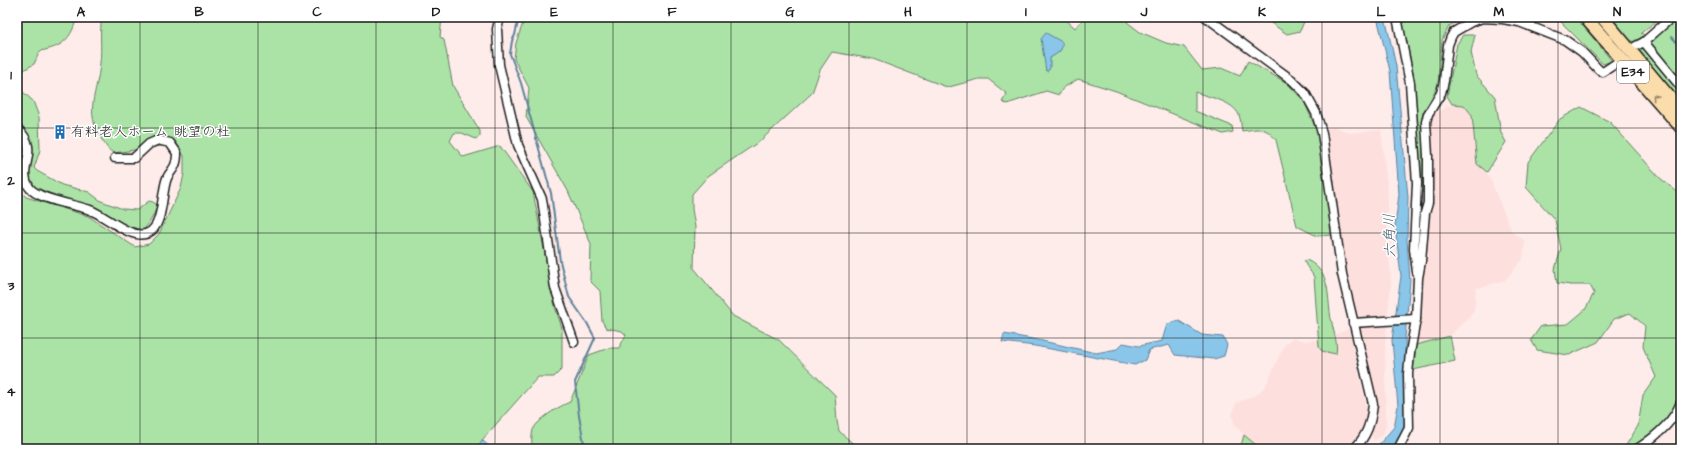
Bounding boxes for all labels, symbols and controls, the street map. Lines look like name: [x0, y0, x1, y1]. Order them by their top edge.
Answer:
text: A: [77, 3, 86, 21]
text: B: [194, 3, 204, 21]
text: C: [312, 3, 322, 21]
text: D: [432, 3, 441, 21]
text: E: [550, 3, 558, 21]
text: F: [667, 3, 677, 21]
text: G: [785, 3, 795, 21]
text: H: [904, 3, 912, 21]
text: I: [1025, 3, 1027, 21]
text: J: [1140, 3, 1148, 21]
text: K: [1258, 3, 1266, 21]
text: L: [1376, 3, 1386, 21]
text: M: [1494, 3, 1505, 21]
text: N: [1613, 3, 1621, 21]
road number: E34: [1617, 61, 1649, 83]
text: 1: [10, 66, 12, 84]
one-way arrow: [1653, 94, 1660, 102]
place label: 有料老人ホーム 眺望の杜: [71, 122, 230, 142]
building icon: 有料老人ホーム 眺望の杜: [52, 124, 68, 140]
text: 2: [6, 172, 15, 190]
water label: 六角川: [1379, 213, 1401, 259]
text: 3: [7, 277, 15, 295]
text: 4: [7, 383, 16, 401]

